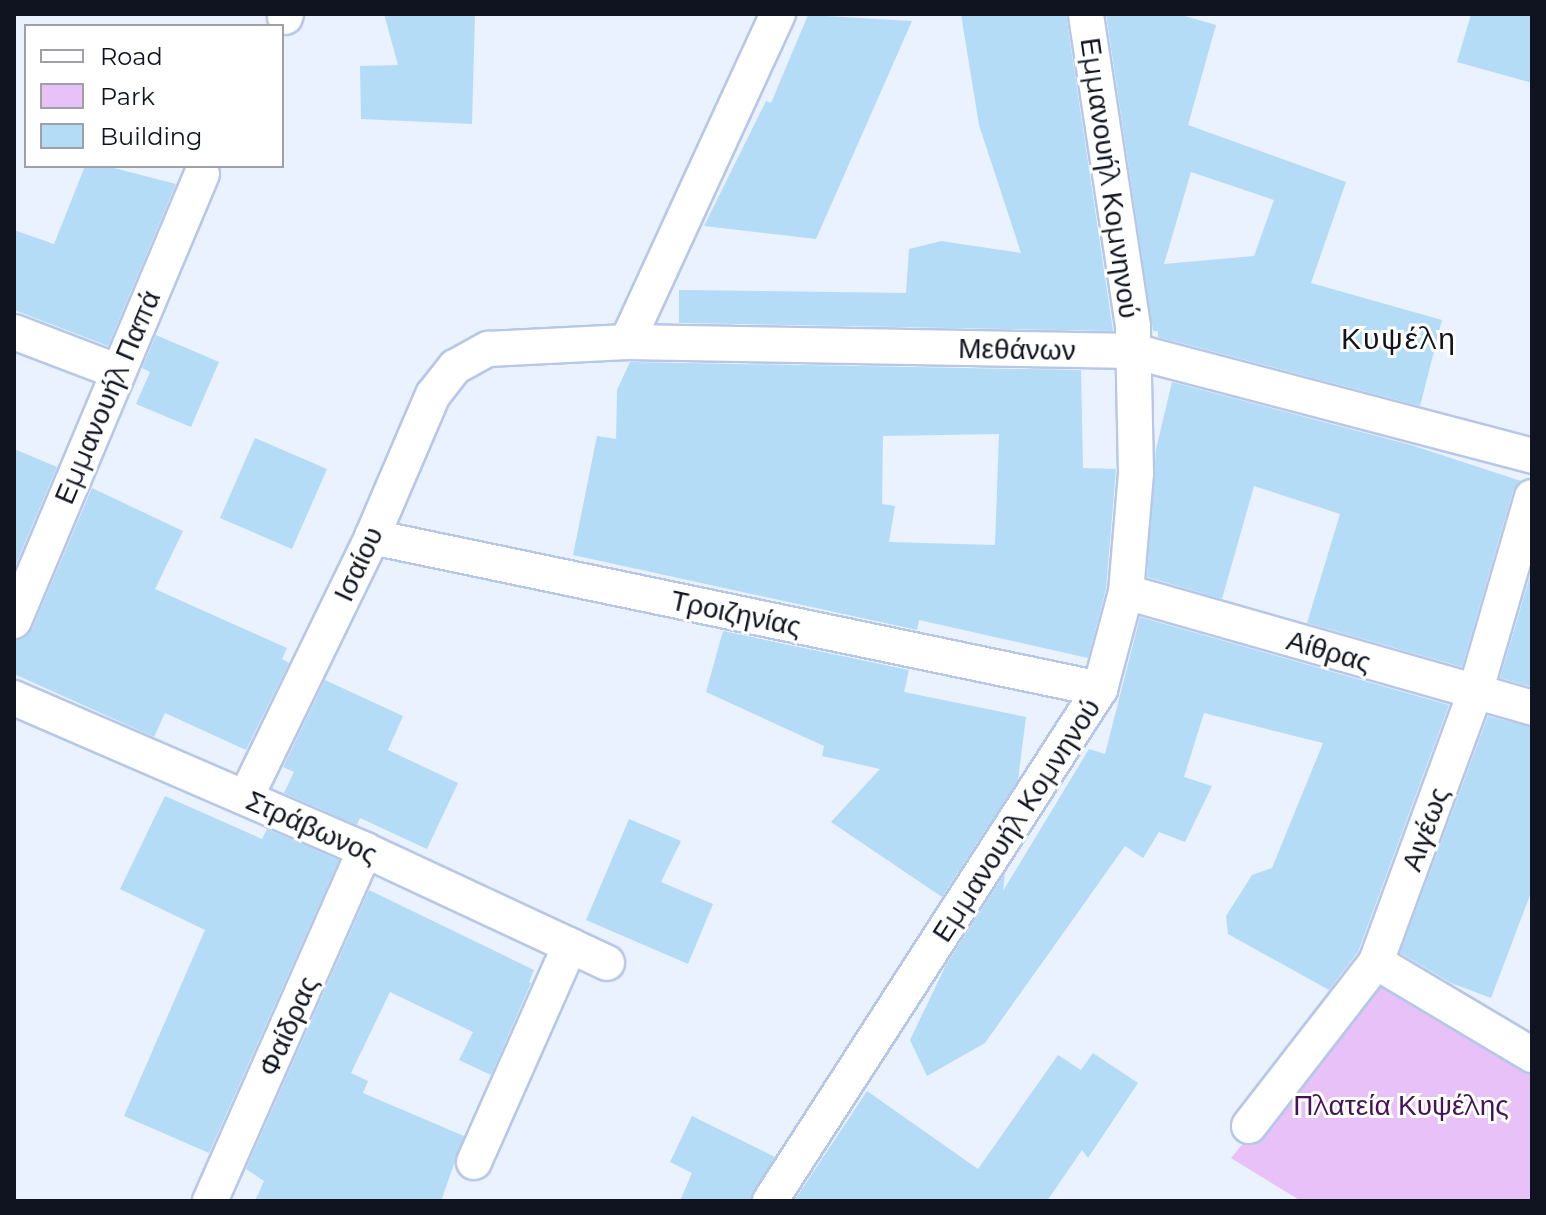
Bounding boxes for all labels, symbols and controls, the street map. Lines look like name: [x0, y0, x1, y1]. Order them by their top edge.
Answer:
legend: [24, 24, 284, 168]
street label: Εμμανουήλ Κομνηνού: [1074, 35, 1146, 321]
text: Road: [100, 42, 163, 71]
text: Park: [100, 82, 155, 111]
text: Building: [100, 122, 203, 151]
street label: Εμμανουήλ Παπά: [47, 285, 167, 509]
district label: Κυψέλη: [1341, 321, 1457, 357]
street label: Μεθάνων: [958, 331, 1076, 367]
street label: Ισαίου: [326, 521, 390, 607]
street label: Τροιζηνίας: [668, 583, 804, 643]
street label: Αίθρας: [1283, 623, 1375, 679]
street label: Εμμανουήλ Κομνηνού: [925, 692, 1107, 948]
street label: Στράβωνος: [241, 783, 383, 871]
street label: Αιγέως: [1394, 783, 1456, 875]
street label: Φαίδρας: [251, 971, 325, 1081]
park label: Πλατεία Κυψέλης: [1293, 1088, 1509, 1122]

